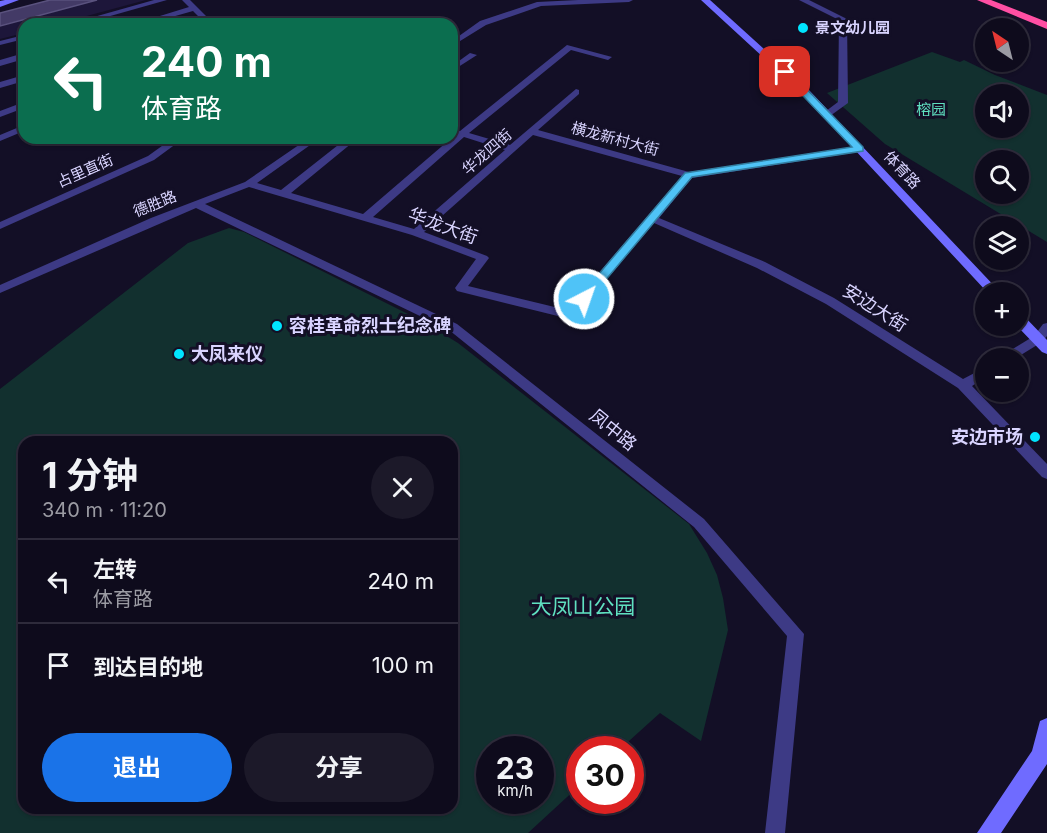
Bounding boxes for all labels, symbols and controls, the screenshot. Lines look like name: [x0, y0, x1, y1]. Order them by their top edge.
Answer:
place label: 景文幼儿园: [815, 18, 890, 37]
north arrow: [975, 18, 1029, 72]
map controls: [975, 18, 1029, 402]
marker: 景文幼儿园: [796, 21, 810, 35]
text: 240 m: [141, 36, 272, 87]
icon: left: [42, 42, 120, 120]
pin: [759, 46, 810, 97]
icon: arrive: [768, 55, 801, 88]
button: sound: [975, 84, 1029, 138]
text: 体育路: [141, 92, 222, 125]
park label: 榕园: [916, 100, 946, 119]
street label: 横龙新村大街: [569, 118, 661, 159]
street label: 华龙四街: [458, 125, 516, 178]
street label: 体育路: [880, 147, 925, 193]
street label: 占里直街: [54, 150, 116, 191]
button: search: [975, 150, 1029, 204]
street label: 德胜路: [130, 186, 179, 221]
street label: 华龙大街: [406, 203, 481, 248]
button: layers: [975, 216, 1029, 270]
position arrow: [552, 267, 616, 331]
street label: 安边大街: [839, 280, 911, 336]
button: +: [975, 282, 1029, 336]
place label: 容桂革命烈士纪念碑: [289, 315, 451, 336]
marker: 容桂革命烈士纪念碑: [270, 319, 284, 333]
place label: 大凤来仪: [191, 343, 263, 364]
marker: 大凤来仪: [172, 347, 186, 361]
button: −: [975, 348, 1029, 402]
street label: 凤中路: [586, 404, 641, 455]
place label: 安边市场: [951, 426, 1023, 447]
marker: 安边市场: [1028, 430, 1042, 444]
text: 1 分钟: [42, 453, 138, 497]
button: close: [371, 456, 434, 519]
text: 340 m · 11:20: [42, 498, 167, 522]
text: 左转: [93, 556, 137, 582]
icon: left: [42, 565, 75, 598]
text: 240 m: [367, 568, 434, 594]
text: 体育路: [93, 587, 153, 611]
park label: 大凤山公园: [531, 594, 636, 619]
icon: arrive: [42, 649, 75, 682]
text: 100 m: [372, 652, 434, 678]
text: 到达目的地: [93, 654, 203, 680]
button: 退出: [42, 733, 232, 802]
button: 分享: [244, 733, 434, 802]
speed limit sign: 30: [566, 736, 644, 814]
text: 23: [496, 750, 534, 786]
text: km/h: [497, 781, 533, 800]

